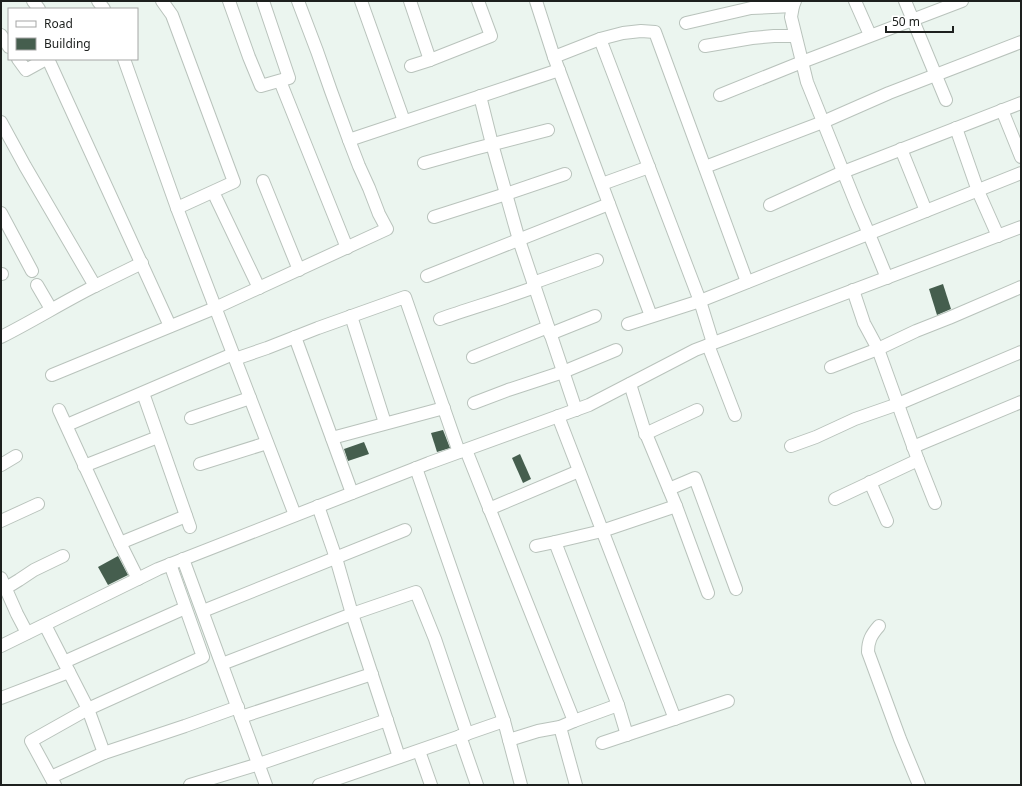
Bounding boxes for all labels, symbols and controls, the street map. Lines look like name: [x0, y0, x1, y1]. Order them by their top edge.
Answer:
legend: [8, 8, 138, 60]
scale bar: [886, 8, 953, 34]
text: 50 m: [892, 13, 920, 30]
text: Road: [44, 15, 73, 32]
text: Building: [44, 35, 91, 52]

